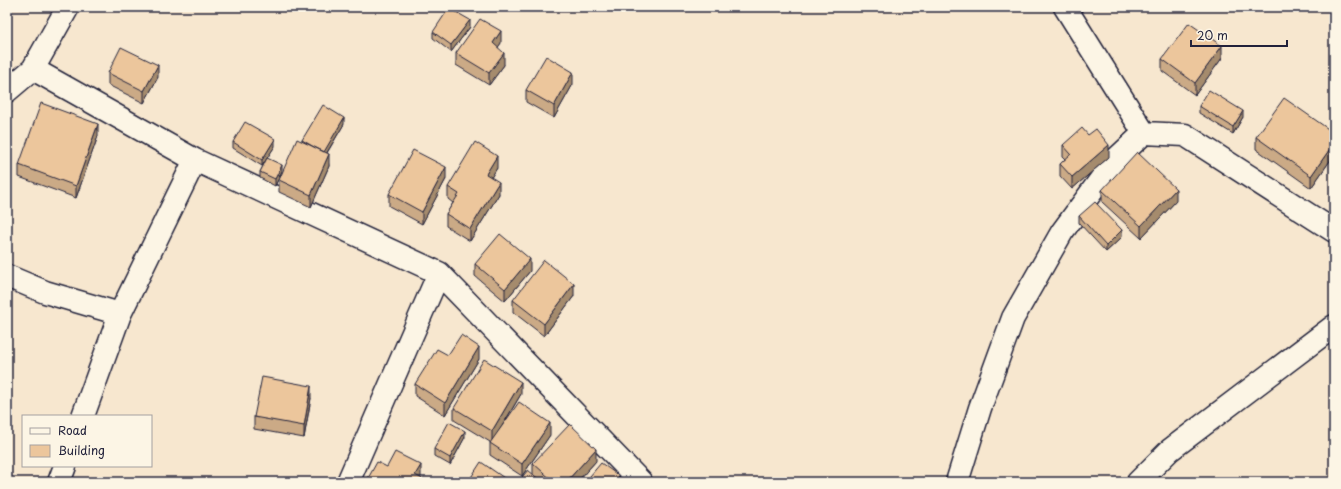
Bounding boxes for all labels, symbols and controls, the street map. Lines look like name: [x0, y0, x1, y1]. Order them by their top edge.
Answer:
scale bar: [1191, 22, 1287, 48]
text: 20 m: [1197, 26, 1228, 44]
legend: [22, 415, 152, 467]
text: Road: [58, 421, 87, 439]
text: Building: [58, 441, 105, 459]

